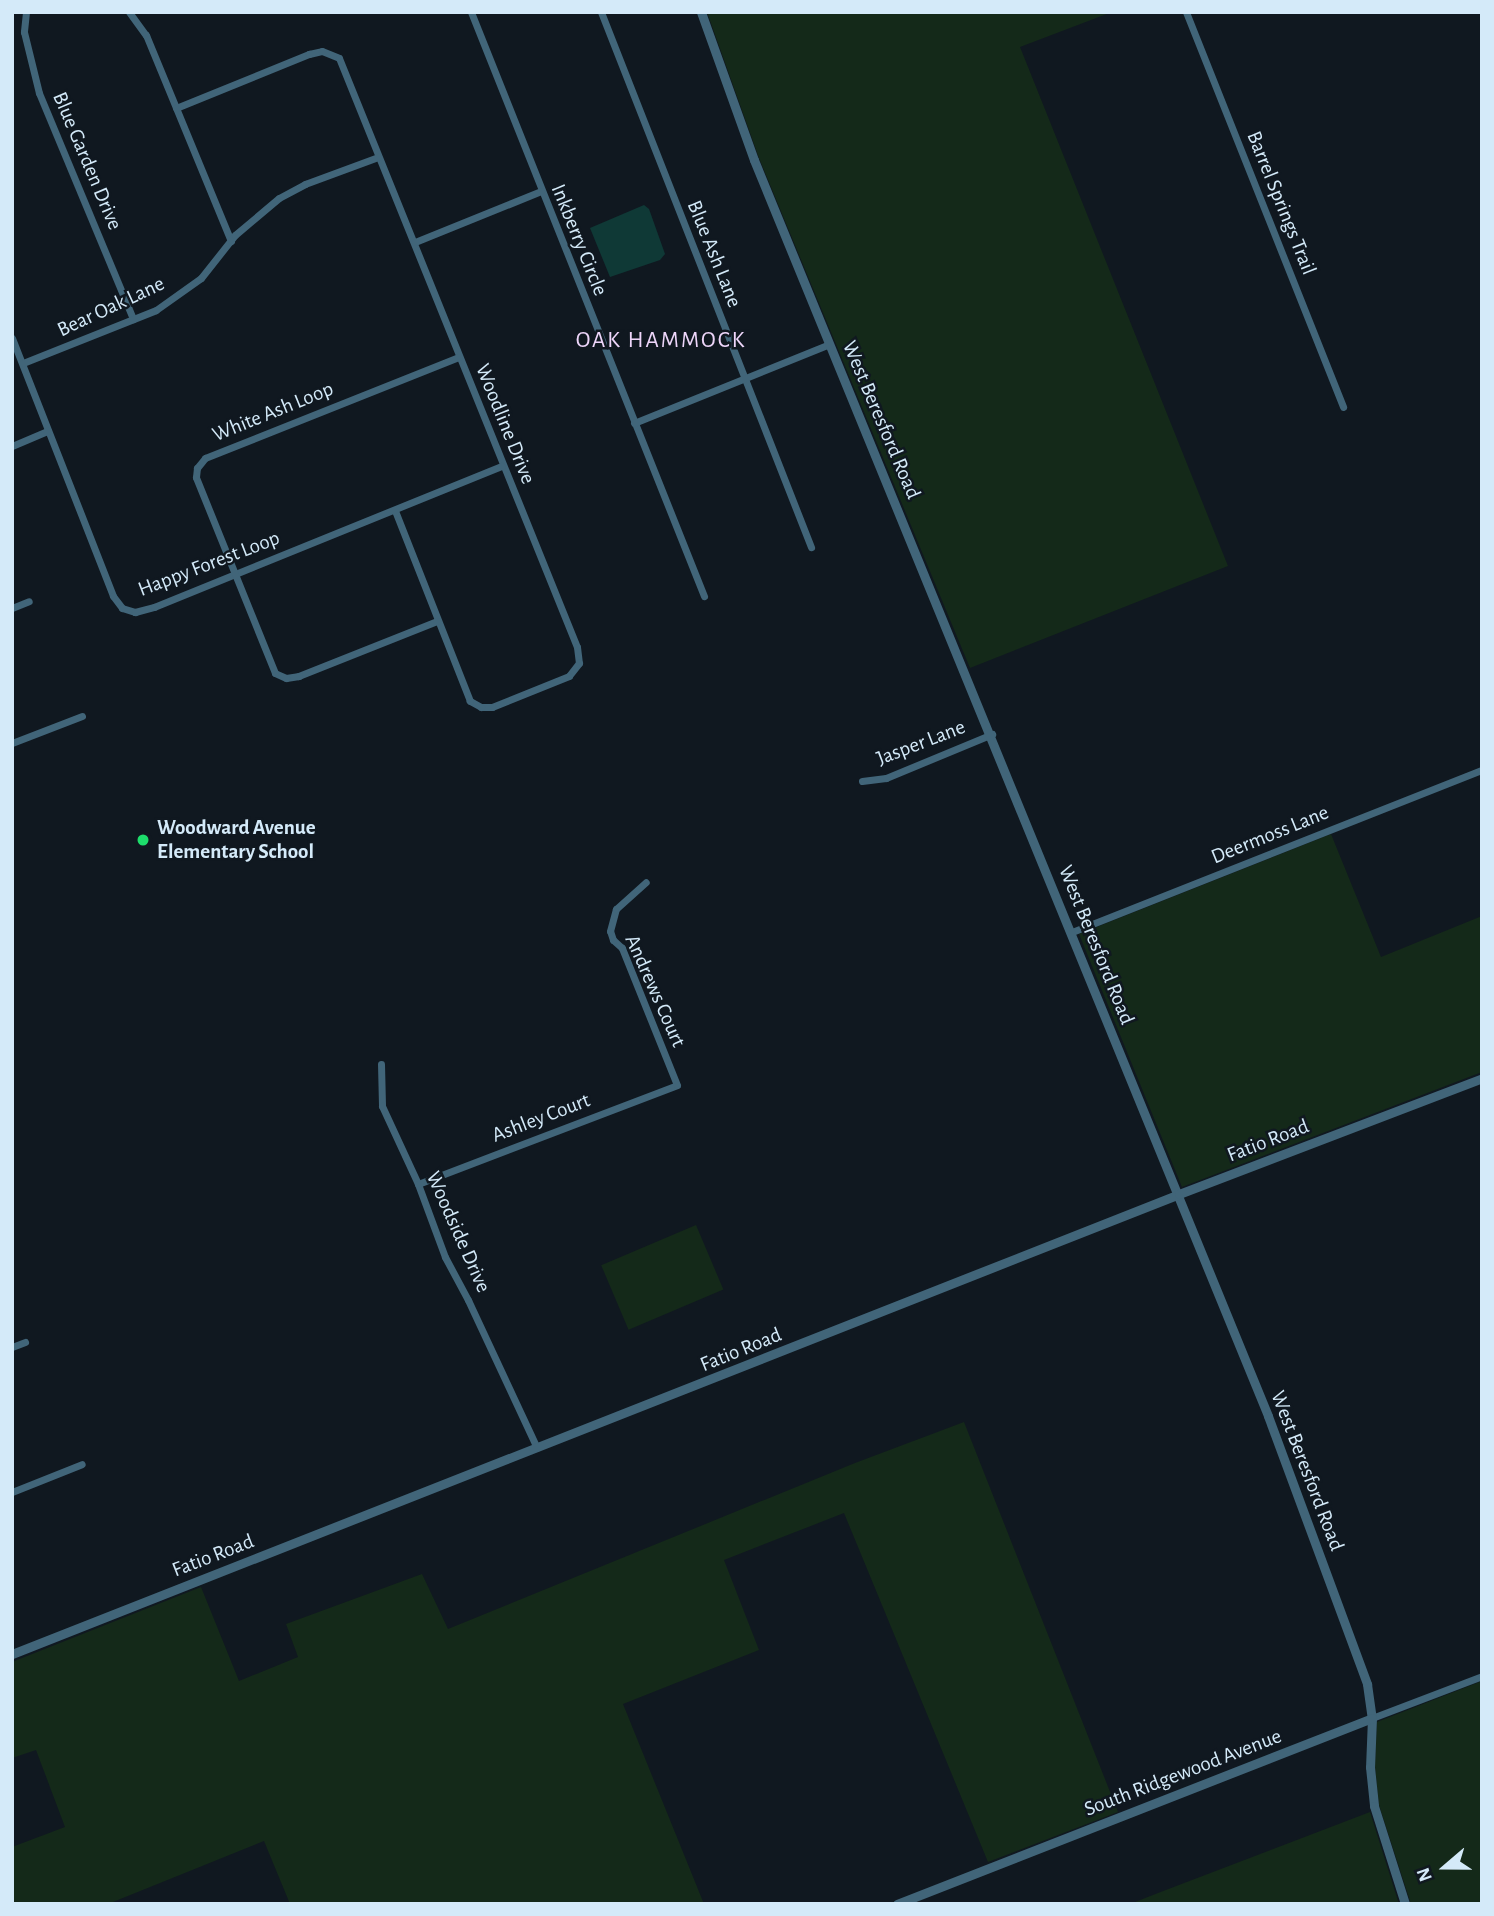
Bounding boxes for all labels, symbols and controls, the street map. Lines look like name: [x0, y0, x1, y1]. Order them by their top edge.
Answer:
street label: Blue Garden Drive: [47, 88, 127, 234]
street label: Barrel Springs Trail: [1241, 127, 1321, 279]
street label: Inkberry Circle: [545, 180, 613, 300]
street label: Blue Ash Lane: [681, 197, 747, 311]
street label: Bear Oak Lane: [53, 271, 169, 343]
district label: OAK HAMMOCK: [577, 327, 745, 355]
street label: West Beresford Road: [836, 337, 926, 503]
street label: Woodline Drive: [469, 360, 541, 488]
street label: White Ash Loop: [209, 376, 337, 448]
street label: Happy Forest Loop: [135, 525, 283, 603]
street label: Jasper Lane: [873, 715, 969, 771]
street label: Deermoss Lane: [1208, 800, 1332, 870]
place label: Woodward Avenue Elementary School: [157, 815, 316, 865]
marker: Woodward Avenue Elementary School: [135, 832, 151, 848]
street label: West Beresford Road: [1053, 862, 1139, 1028]
street label: Andrews Court: [619, 931, 691, 1051]
street label: Ashley Court: [488, 1088, 594, 1148]
street label: Fatio Road: [1224, 1114, 1312, 1168]
street label: Woodside Drive: [420, 1168, 496, 1296]
street label: Fatio Road: [697, 1322, 785, 1378]
street label: West Beresford Road: [1265, 1387, 1349, 1555]
street label: Fatio Road: [169, 1529, 257, 1583]
street label: South Ridgewood Avenue: [1081, 1724, 1285, 1822]
north arrow: [1410, 1832, 1480, 1902]
text: N: [1414, 1865, 1436, 1884]

